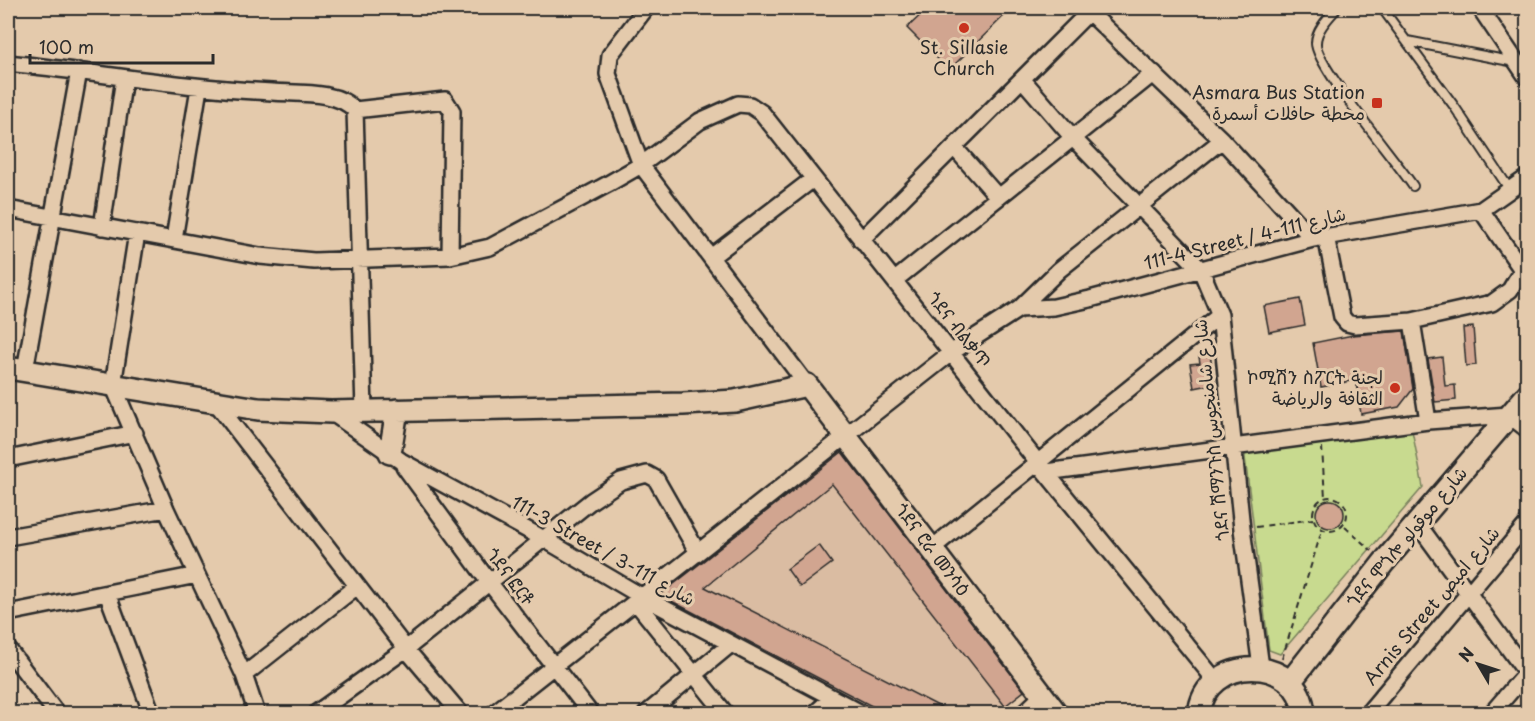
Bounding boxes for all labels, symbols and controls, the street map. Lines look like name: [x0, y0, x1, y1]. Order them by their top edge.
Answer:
marker: St. Sillasie Church: [957, 21, 971, 35]
scale bar: [30, 27, 213, 65]
text: 100 m: [39, 33, 94, 60]
place label: St. Sillasie Church: [920, 33, 1008, 81]
place label: Asmara Bus Station محطة حافلات أسمرة: [1192, 78, 1365, 126]
marker: Asmara Bus Station محطة حافلات أسمرة: [1370, 96, 1384, 110]
street label: 111-4 Street / شارع 111-4: [1141, 199, 1349, 276]
street label: ጎደና ብልቃጥ: [922, 285, 999, 373]
street label: ጎደና ሽማንጉስ شارع شامنجوس: [1185, 318, 1236, 542]
place label: ኮሚሽን ስፖርት لجنة الثقافة والرياضة: [1247, 363, 1383, 411]
marker: ኮሚሽን ስፖርት لجنة الثقافة والرياضة: [1388, 381, 1402, 395]
street label: ጎደና ሞጎሎ شارع موقولو: [1339, 460, 1473, 612]
street label: 111-3 Street / شارع 111-3: [507, 488, 701, 612]
street label: ጎደና ሮራ መንሳዕ: [889, 497, 977, 601]
street label: Arnis Street شارع اميص: [1356, 520, 1505, 690]
street label: ጎደና ፎርቶ: [481, 542, 542, 611]
north arrow: [1448, 634, 1508, 694]
text: N: [1452, 641, 1479, 666]

